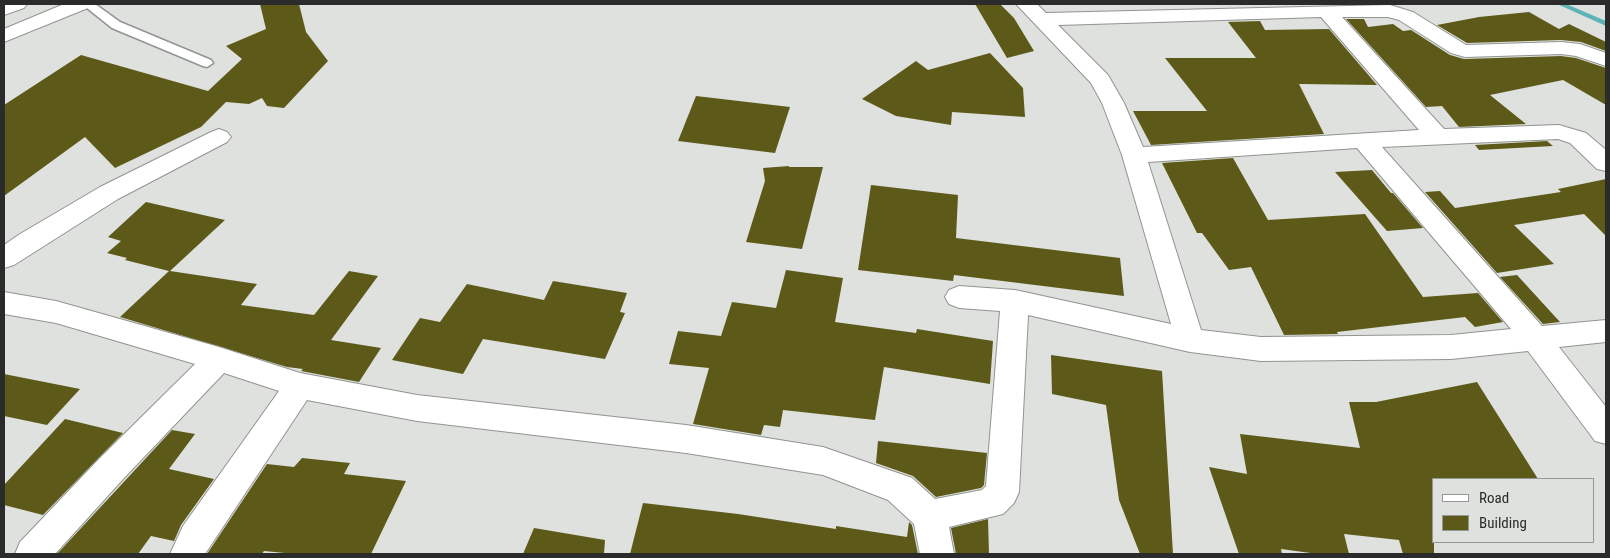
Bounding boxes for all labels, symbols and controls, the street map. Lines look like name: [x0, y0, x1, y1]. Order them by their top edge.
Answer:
legend: [1432, 478, 1595, 543]
text: Road: [1479, 489, 1509, 507]
text: Building: [1479, 514, 1527, 532]

